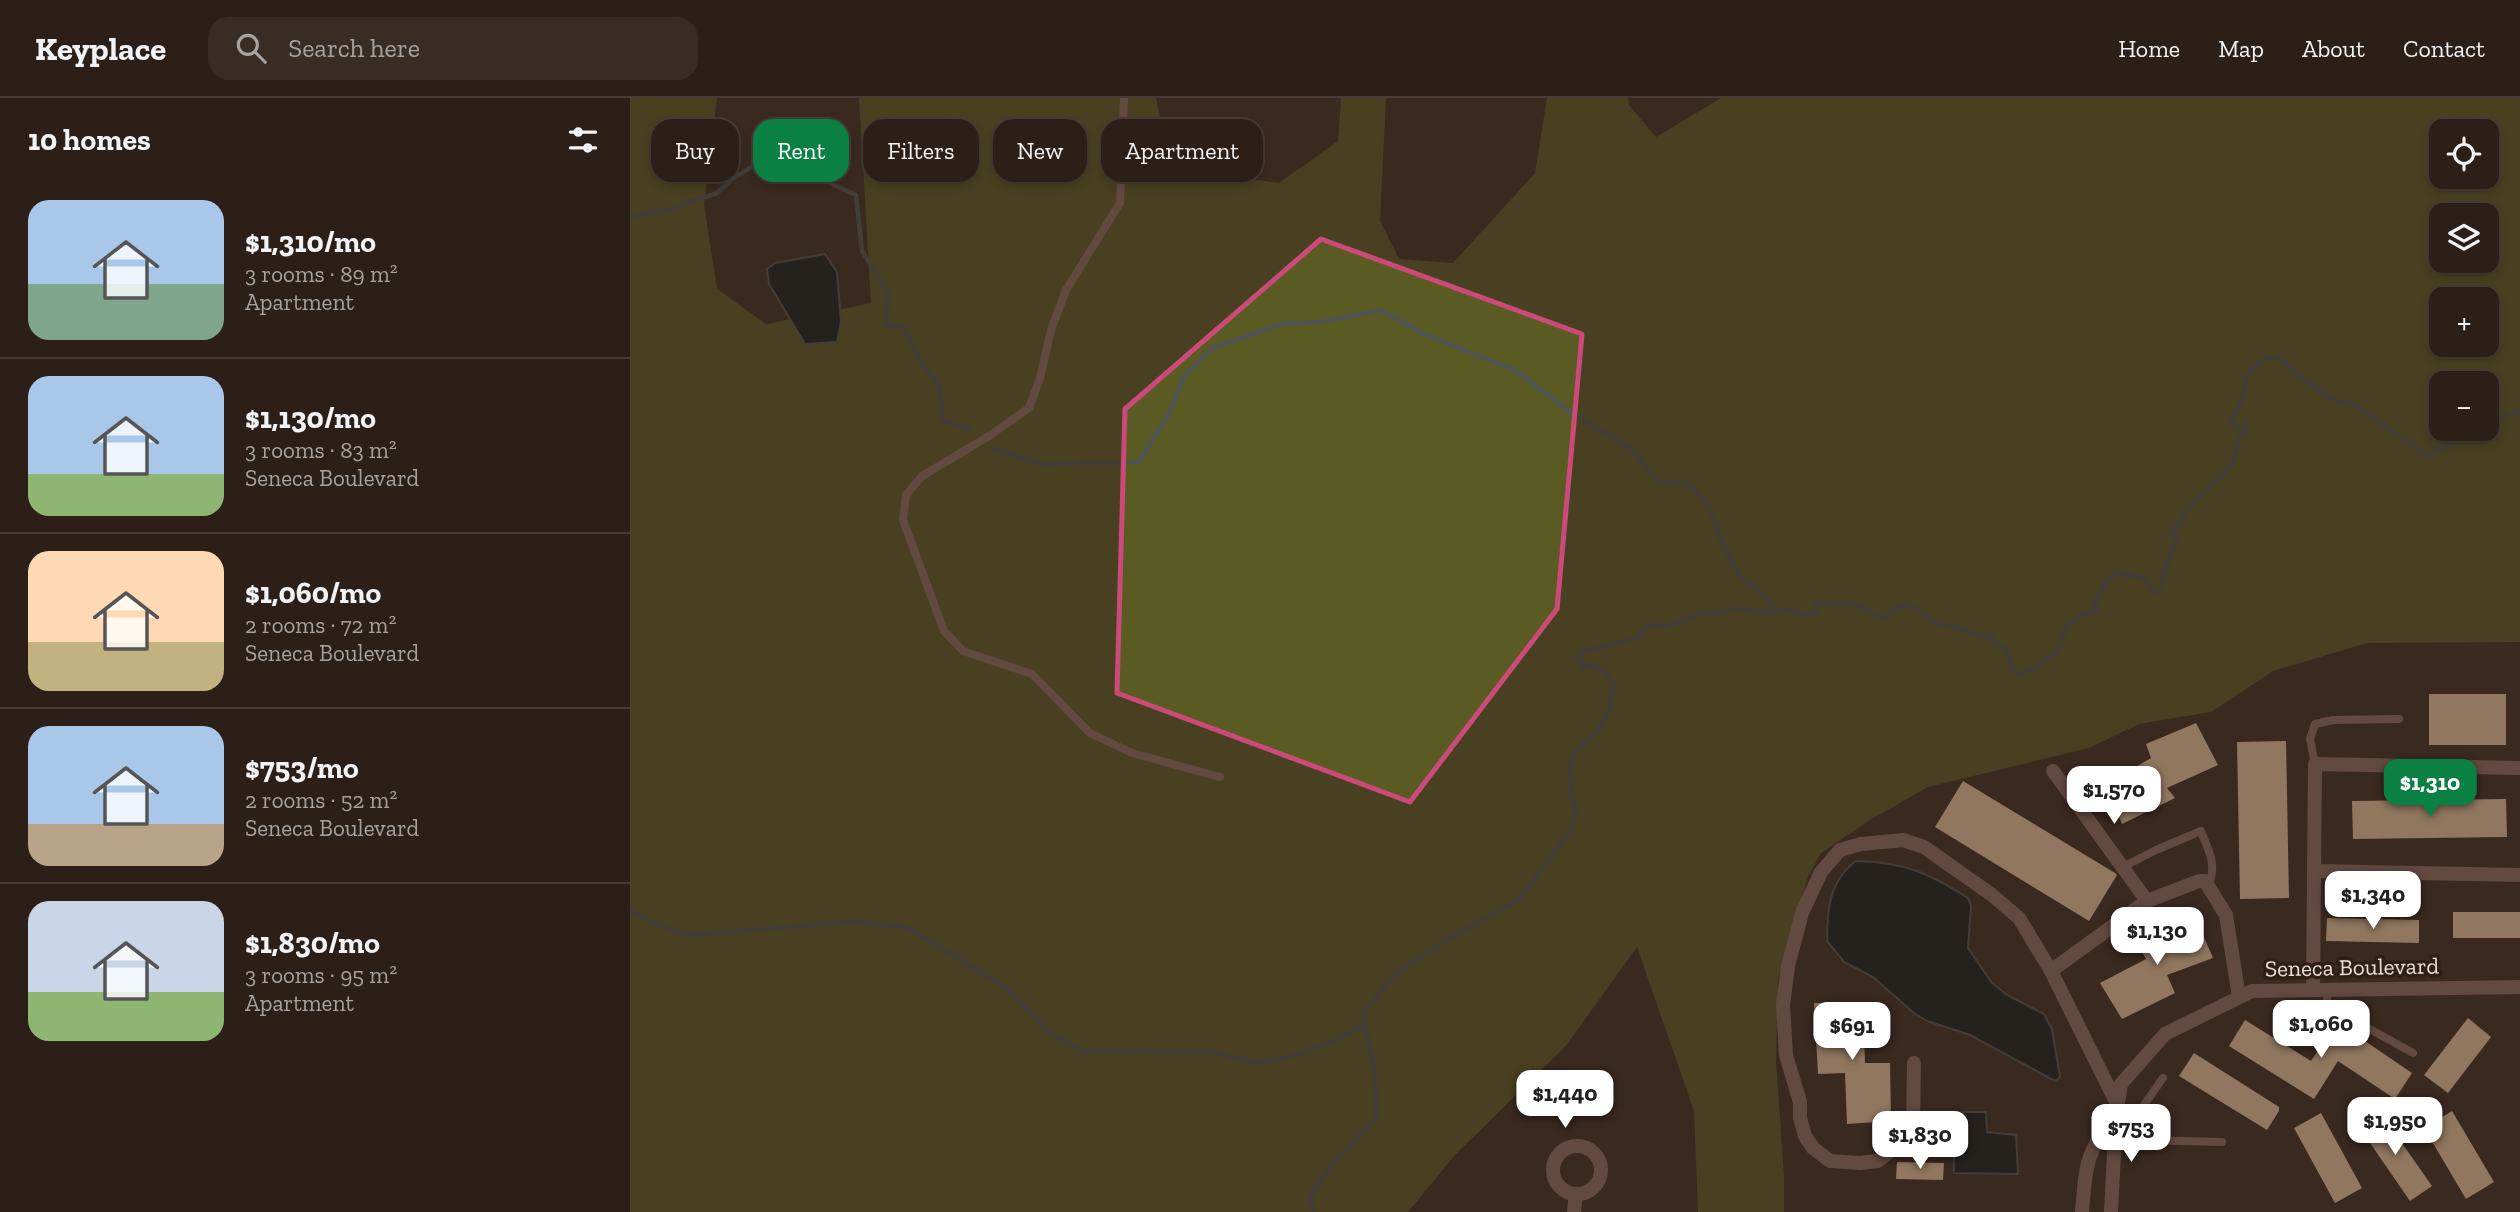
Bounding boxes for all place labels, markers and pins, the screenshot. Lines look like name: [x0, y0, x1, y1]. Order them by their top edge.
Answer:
pin: $1,310: [2373, 760, 2487, 819]
pin: $1,570: [2057, 766, 2171, 826]
pin: $1,340: [2316, 872, 2430, 931]
pin: $1,130: [2100, 908, 2214, 967]
pin: $1,060: [2264, 1000, 2378, 1060]
pin: $691: [1811, 1002, 1893, 1062]
pin: $1,440: [1508, 1070, 1622, 1130]
pin: $1,950: [2338, 1098, 2452, 1157]
pin: $753: [2090, 1104, 2172, 1164]
pin: $1,830: [1863, 1112, 1977, 1171]

